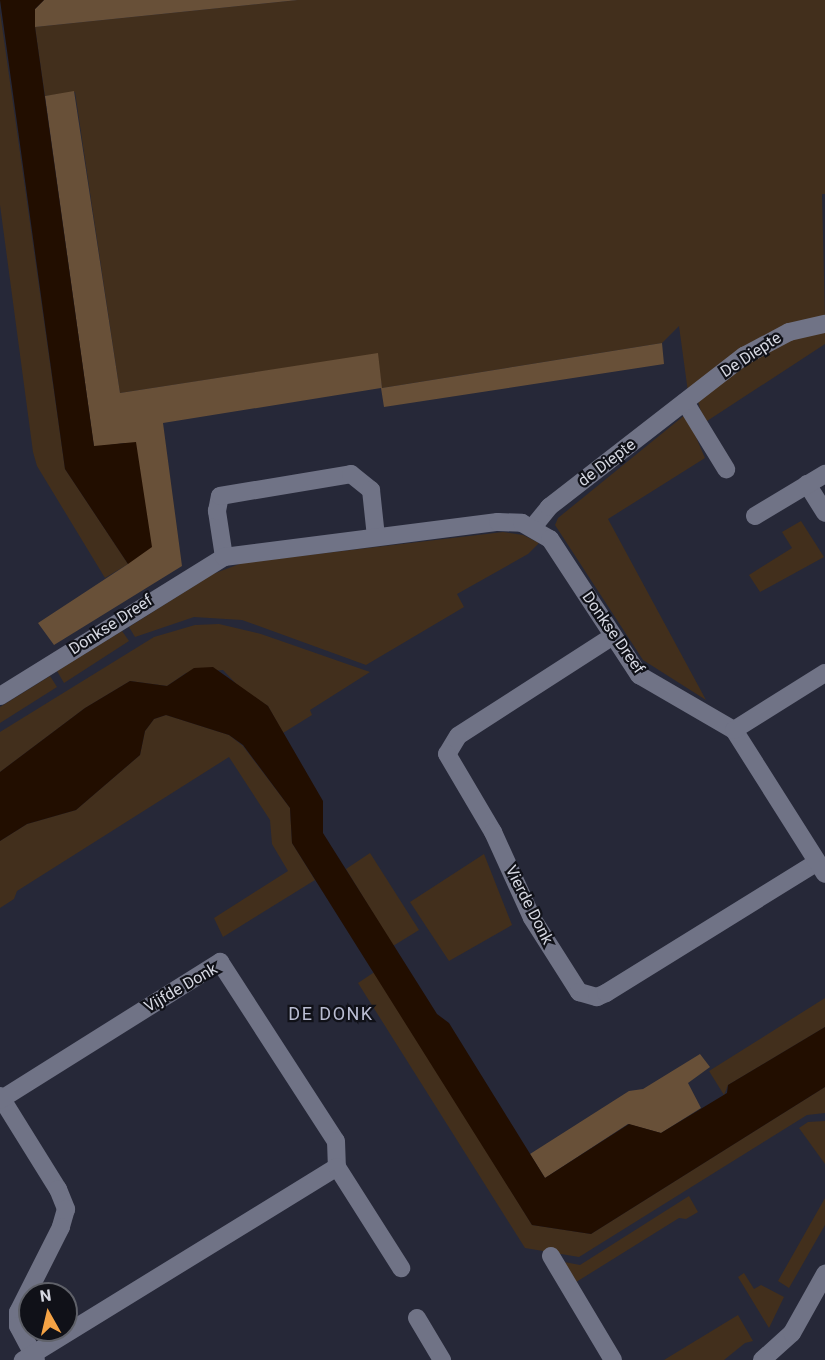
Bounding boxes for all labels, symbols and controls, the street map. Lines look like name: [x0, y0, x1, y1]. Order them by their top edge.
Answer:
street label: De Diepte: [717, 328, 785, 382]
street label: de Diepte: [574, 435, 640, 491]
street label: Donkse Dreef: [578, 588, 648, 678]
street label: Donkse Dreef: [66, 591, 156, 659]
street label: Vierde Donk: [501, 862, 557, 948]
street label: Vijfde Donk: [141, 959, 221, 1017]
district label: DE DONK: [288, 1003, 374, 1025]
north arrow: [18, 1282, 78, 1342]
text: N: [39, 1285, 53, 1306]

